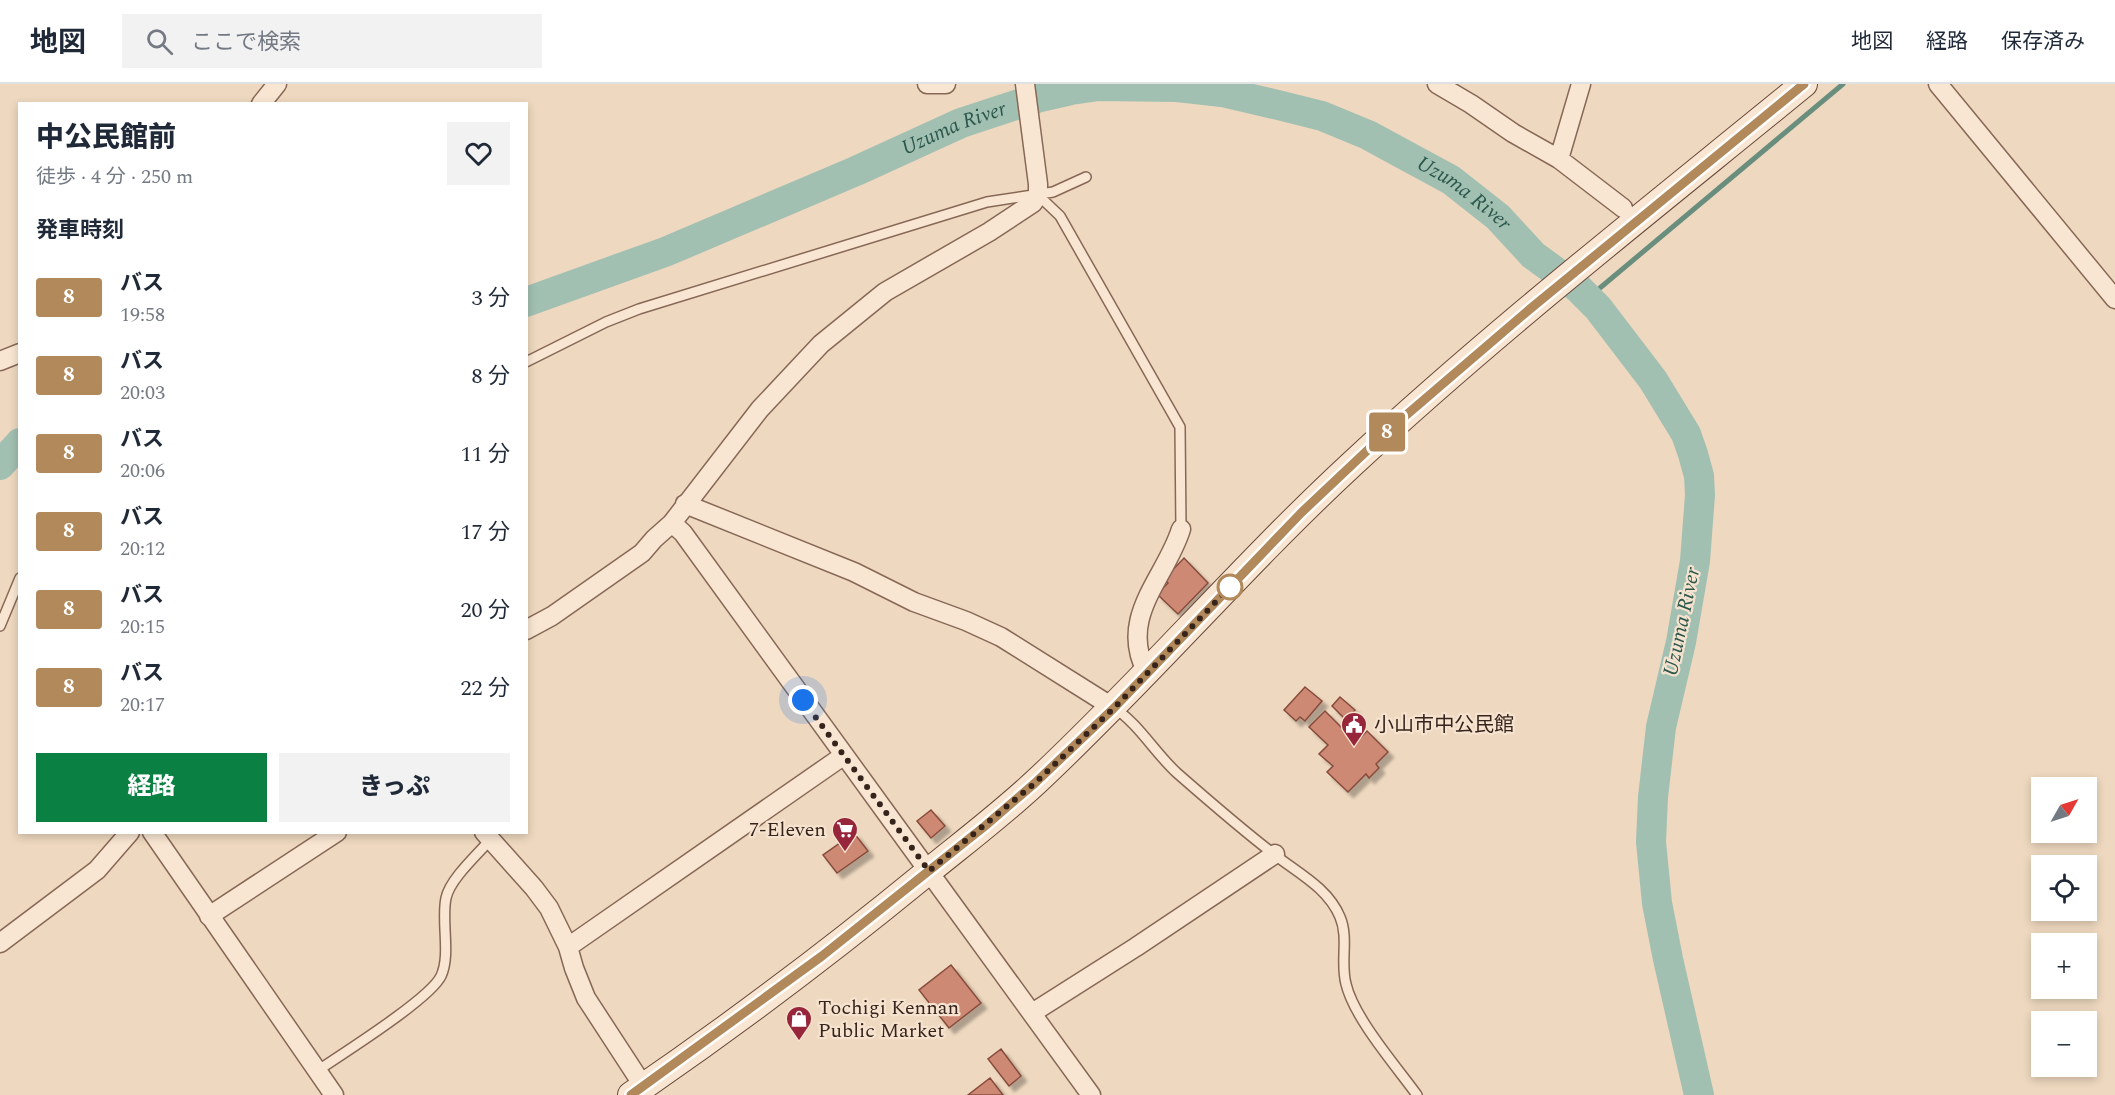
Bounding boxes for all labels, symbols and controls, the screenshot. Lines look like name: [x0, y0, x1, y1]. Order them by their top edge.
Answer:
search box: [122, 14, 542, 68]
text: 地図: [30, 21, 86, 64]
icon: search: [143, 25, 176, 58]
text: ここで検索: [191, 26, 301, 59]
text: 地図: [1851, 26, 1893, 58]
text: 経路: [1926, 26, 1968, 58]
text: 保存済み: [2001, 26, 2085, 58]
water label: Uzuma River: [896, 93, 1011, 164]
text: 中公民館前: [36, 116, 176, 159]
button: heart: [447, 122, 510, 185]
water label: Uzuma River: [1410, 148, 1519, 238]
text: 徒歩 · 4 分 · 250 m: [36, 162, 193, 192]
text: 発車時刻: [36, 214, 124, 247]
text: バス: [120, 267, 164, 300]
text: 8: [63, 281, 75, 313]
text: 3 分: [471, 282, 510, 315]
text: 19:58: [120, 300, 165, 330]
text: バス: [120, 345, 164, 378]
text: 8: [63, 359, 75, 391]
text: 8 分: [471, 360, 510, 393]
text: 20:03: [120, 378, 165, 408]
line badge: 8: [1368, 412, 1406, 452]
text: 8: [1381, 416, 1393, 448]
text: バス: [120, 423, 164, 456]
text: 8: [63, 437, 75, 469]
text: 11 分: [460, 438, 510, 471]
text: 20:06: [120, 456, 165, 486]
text: バス: [120, 501, 164, 534]
text: 8: [63, 515, 75, 547]
text: 17 分: [460, 516, 510, 549]
text: 20:12: [120, 534, 165, 564]
water label: Uzuma River: [1655, 564, 1709, 680]
unlabelled marker: [1217, 574, 1243, 600]
text: バス: [120, 579, 164, 612]
text: 8: [63, 593, 75, 625]
text: 20 分: [460, 594, 510, 627]
text: 20:15: [120, 612, 165, 642]
text: バス: [120, 657, 164, 690]
text: 8: [63, 671, 75, 703]
text: 22 分: [460, 672, 510, 705]
your location: [788, 685, 818, 715]
text: 20:17: [120, 690, 165, 720]
public building icon: 小山市中公民館: [1339, 710, 1369, 748]
place label: 小山市中公民館: [1374, 710, 1514, 740]
button: 経路: [36, 753, 267, 822]
button: きっぷ: [279, 753, 510, 822]
north arrow: [2031, 777, 2097, 843]
map controls: [2031, 777, 2097, 1077]
place label: 7-Eleven: [749, 815, 826, 845]
supermarket icon: 7-Eleven: [830, 815, 860, 853]
button: locate: [2031, 855, 2097, 921]
button: +: [2031, 933, 2097, 999]
place label: Tochigi Kennan Public Market: [818, 993, 959, 1046]
shop icon: Tochigi Kennan Public Market: [784, 1004, 814, 1042]
button: −: [2031, 1011, 2097, 1077]

